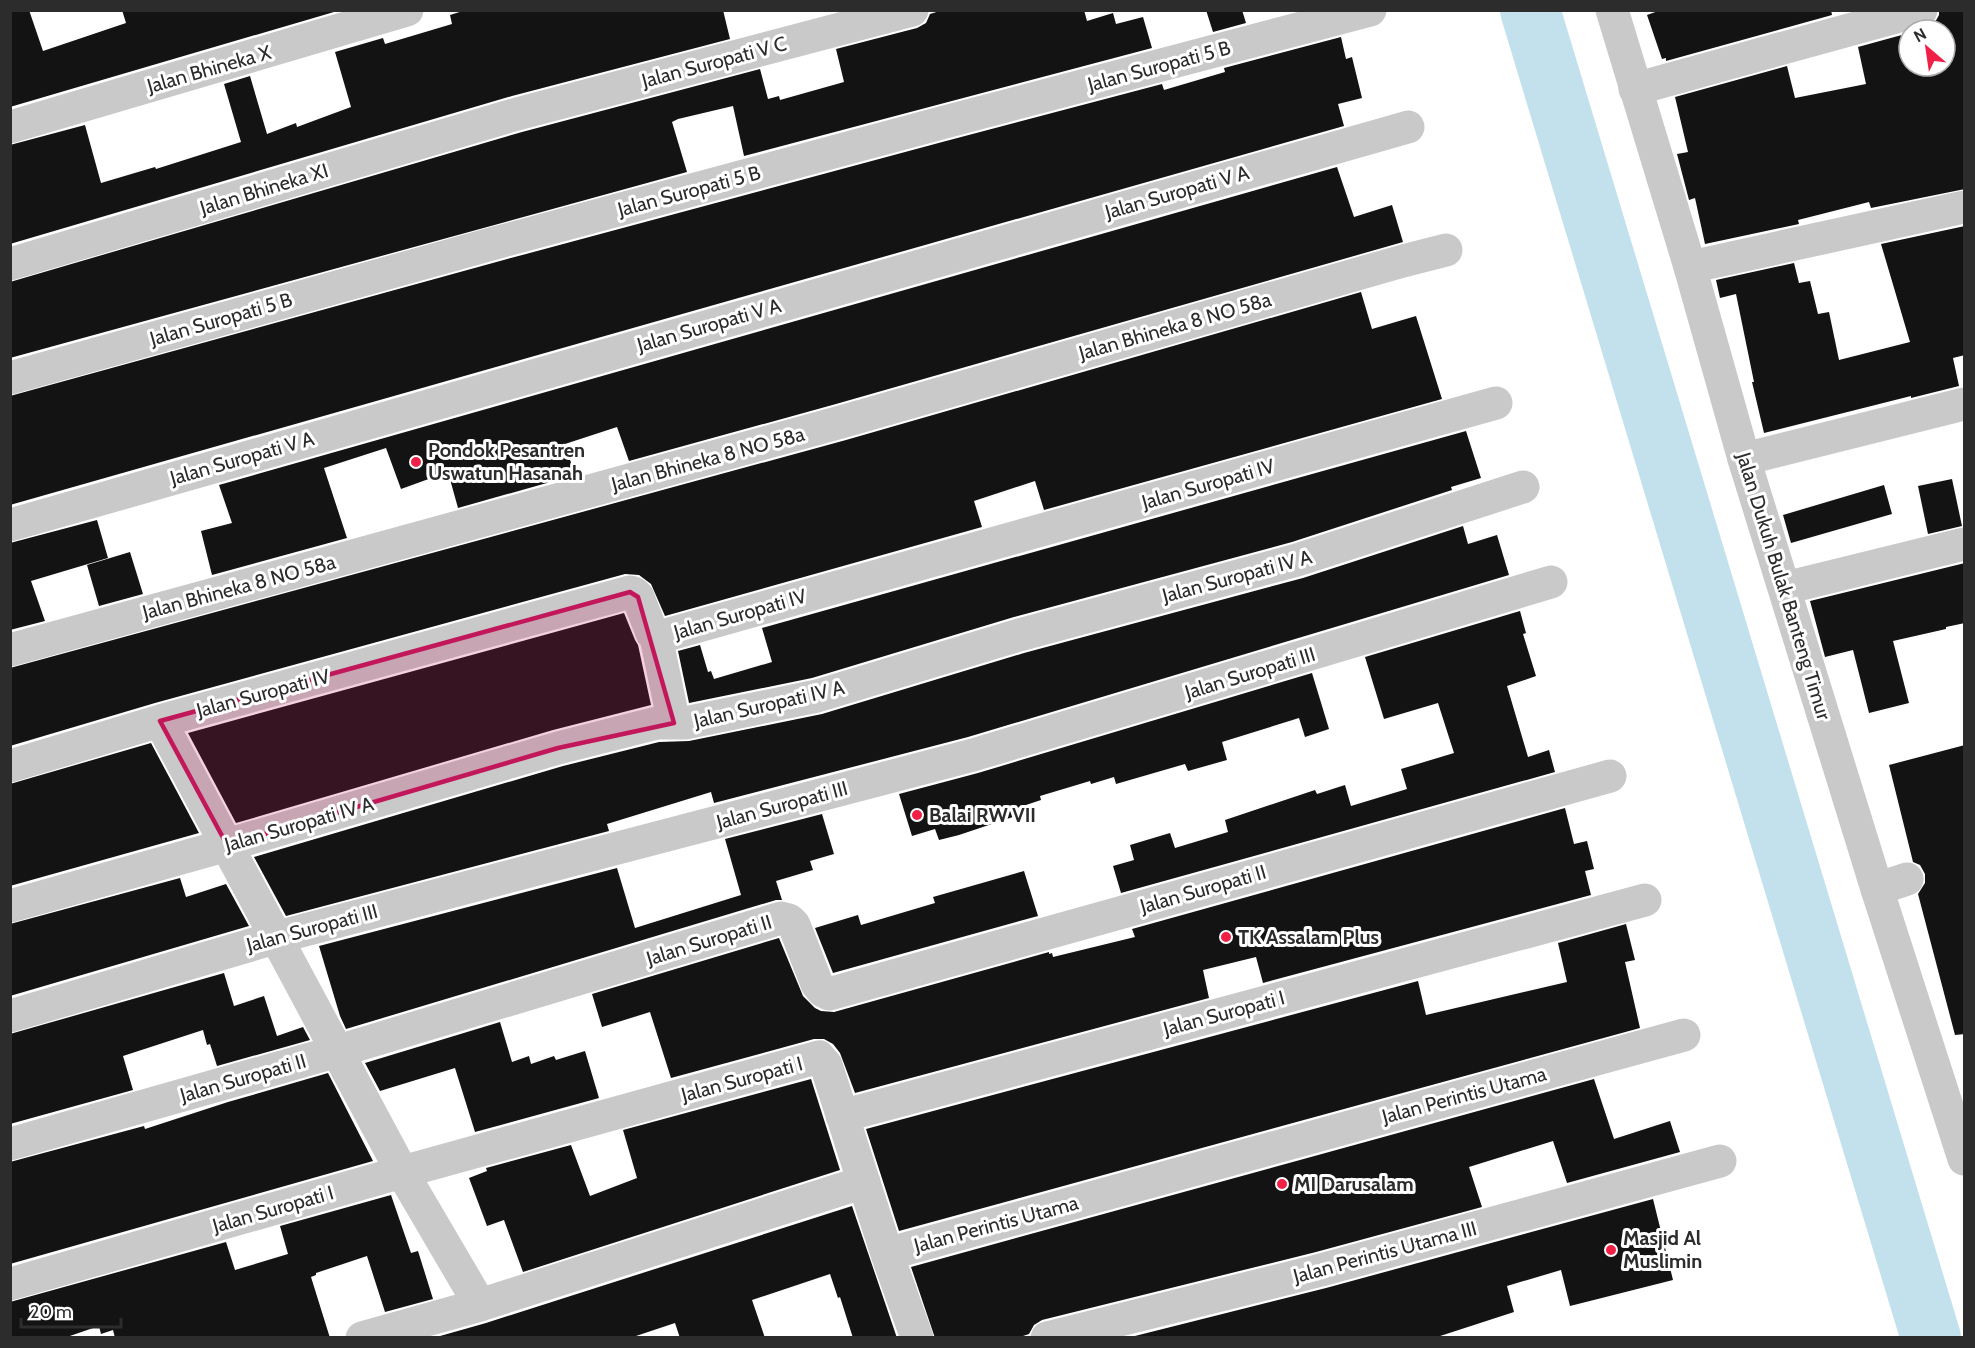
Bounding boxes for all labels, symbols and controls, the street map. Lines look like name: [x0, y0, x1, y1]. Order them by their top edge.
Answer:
north arrow: [1897, 18, 1957, 78]
text: N: [1910, 24, 1930, 46]
street label: Jalan Suropati V C: [638, 31, 789, 93]
street label: Jalan Suropati 5 B: [1084, 35, 1233, 97]
street label: Jalan Bhineka X: [143, 40, 274, 98]
street label: Jalan Bhineka XI: [196, 158, 331, 220]
street label: Jalan Suropati 5 B: [614, 160, 763, 222]
street label: Jalan Suropati V A: [1101, 160, 1252, 224]
street label: Jalan Suropati 5 B: [146, 287, 295, 351]
street label: Jalan Bhineka 8 NO 58a: [1075, 287, 1274, 365]
street label: Jalan Suropati V A: [633, 293, 784, 357]
street label: Jalan Bhineka 8 NO 58a: [608, 422, 808, 497]
street label: Jalan Suropati V A: [166, 426, 317, 490]
place label: Pondok Pesantren Uswatun Hasanah: [428, 438, 585, 485]
street label: Jalan Dukuh Bulak Banteng Timur: [1732, 448, 1836, 723]
street label: Jalan Suropati IV: [1138, 453, 1278, 515]
marker: Pondok Pesantren Uswatun Hasanah: [409, 455, 423, 469]
street label: Jalan Suropati IV A: [1159, 544, 1315, 608]
street label: Jalan Bhineka 8 NO 58a: [139, 550, 339, 625]
street label: Jalan Suropati IV: [670, 583, 810, 645]
street label: Jalan Suropati III: [1181, 642, 1318, 704]
street label: Jalan Suropati IV: [193, 663, 333, 723]
street label: Jalan Suropati IV A: [690, 675, 847, 733]
street label: Jalan Suropati III: [713, 776, 850, 834]
street label: Jalan Suropati IV A: [221, 791, 377, 857]
place label: Balai RW VII: [929, 803, 1036, 827]
marker: Balai RW VII: [910, 808, 924, 822]
street label: Jalan Suropati II: [1136, 860, 1269, 919]
street label: Jalan Suropati III: [243, 899, 380, 957]
street label: Jalan Suropati II: [642, 910, 775, 971]
place label: TK Assalam Plus: [1238, 925, 1379, 949]
marker: TK Assalam Plus: [1219, 930, 1233, 944]
street label: Jalan Suropati I: [1160, 985, 1287, 1041]
street label: Jalan Suropati II: [176, 1049, 309, 1108]
street label: Jalan Suropati I: [678, 1051, 805, 1107]
street label: Jalan Perintis Utama: [1378, 1061, 1549, 1129]
place label: MI Darusalam: [1294, 1172, 1414, 1196]
marker: MI Darusalam: [1275, 1177, 1289, 1191]
street label: Jalan Suropati I: [209, 1180, 336, 1238]
street label: Jalan Perintis Utama: [910, 1190, 1081, 1258]
street label: Jalan Perintis Utama III: [1290, 1216, 1479, 1288]
place label: Masjid Al Muslimin: [1623, 1226, 1702, 1273]
marker: Masjid Al Muslimin: [1604, 1243, 1618, 1257]
scale bar: [21, 1291, 122, 1329]
text: 20 m: [30, 1301, 72, 1323]

